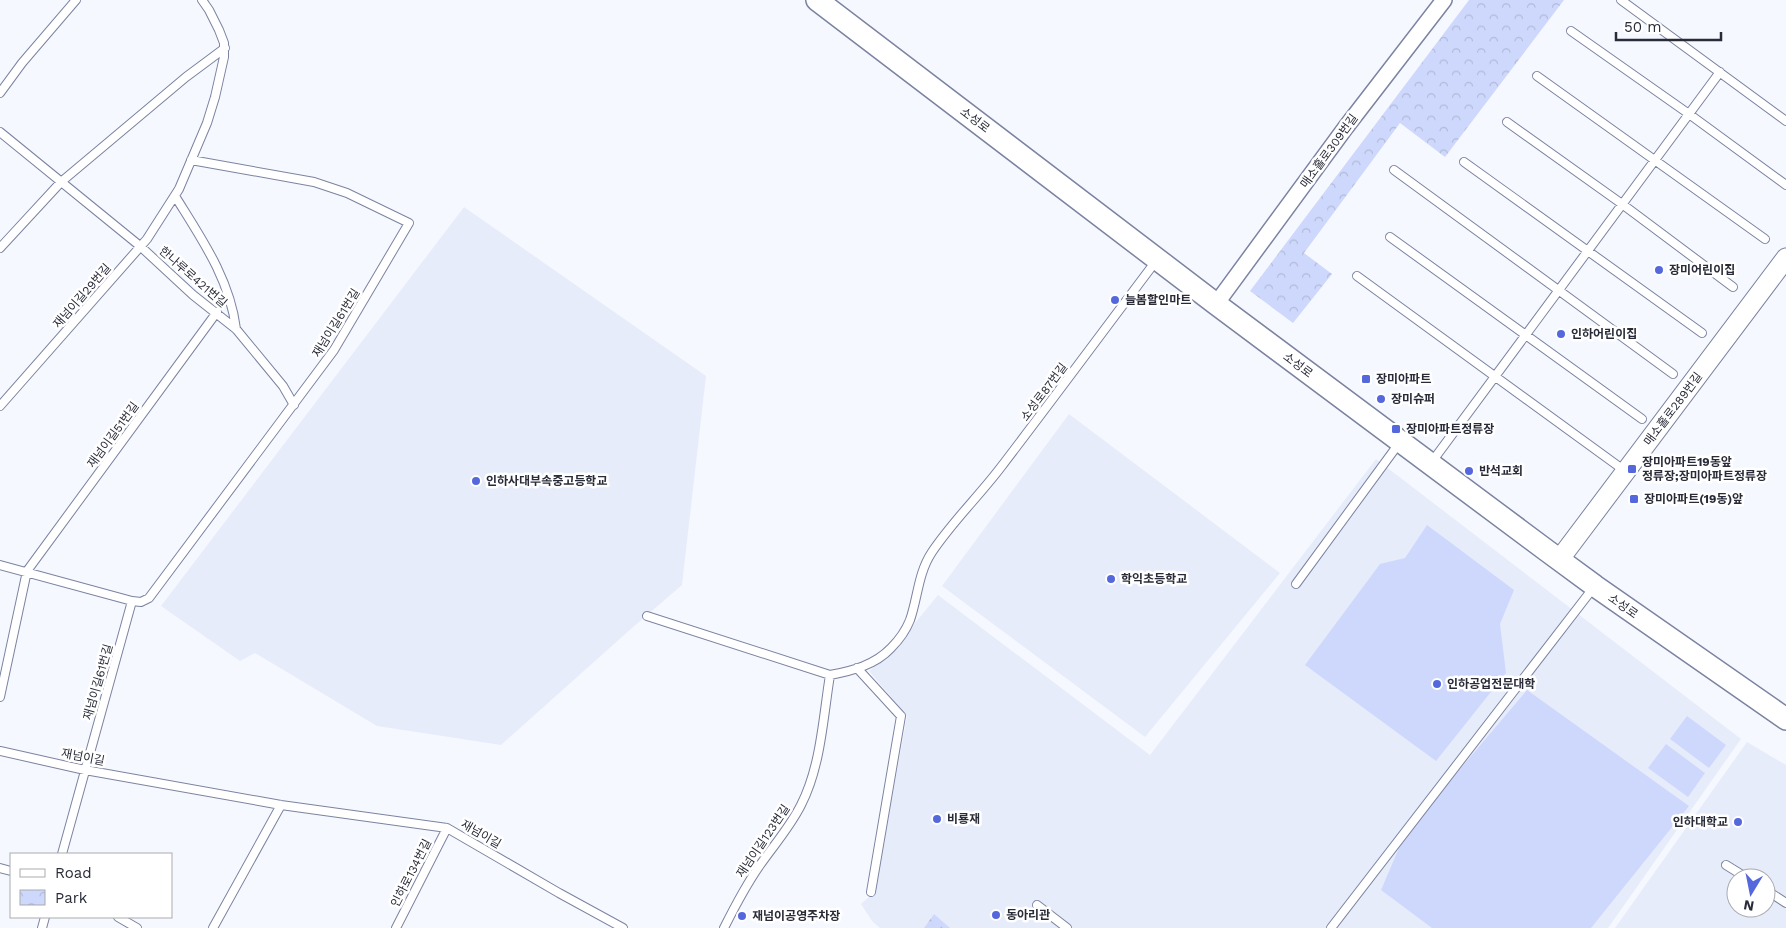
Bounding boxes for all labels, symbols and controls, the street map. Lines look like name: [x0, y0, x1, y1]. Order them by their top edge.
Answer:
scale bar: [1616, 10, 1721, 42]
text: 50 m: [1624, 18, 1661, 36]
street label: 소성로: [958, 104, 992, 136]
street label: 매소홀로309번길: [1297, 111, 1361, 191]
street label: 한나루로421번길: [156, 244, 230, 310]
street label: 재넘이길29번길: [50, 261, 114, 331]
place label: 장미어린이집: [1669, 263, 1735, 277]
marker: 장미어린이집: [1653, 264, 1665, 276]
street label: 재넘이길61번길: [309, 286, 363, 360]
place label: 늘봄할인마트: [1125, 293, 1191, 307]
marker: 늘봄할인마트: [1109, 294, 1121, 306]
place label: 인하어린이집: [1571, 327, 1637, 341]
marker: 인하어린이집: [1555, 328, 1567, 340]
street label: 소성로: [1281, 349, 1315, 381]
street label: 소성로87번길: [1018, 360, 1070, 424]
street label: 매소홀로289번길: [1641, 370, 1705, 448]
place label: 장미아파트: [1376, 372, 1431, 386]
marker: 장미아파트: [1360, 373, 1372, 385]
place label: 장미슈퍼: [1391, 392, 1435, 406]
marker: 장미슈퍼: [1375, 393, 1387, 405]
street label: 재넘이길51번길: [84, 399, 142, 471]
place label: 장미아파트정류장: [1406, 422, 1494, 436]
marker: 장미아파트정류장: [1390, 423, 1402, 435]
place label: 장미아파트19동앞 정류장;장미아파트정류장: [1642, 455, 1767, 483]
marker: 장미아파트19동앞 정류장;장미아파트정류장: [1626, 463, 1638, 475]
place label: 반석교회: [1479, 464, 1523, 478]
marker: 반석교회: [1463, 465, 1475, 477]
place label: 인하사대부속중고등학교: [486, 474, 607, 488]
marker: 인하사대부속중고등학교: [470, 475, 482, 487]
place label: 장미아파트(19동)앞: [1644, 492, 1743, 506]
marker: 장미아파트(19동)앞: [1628, 493, 1640, 505]
place label: 학익초등학교: [1121, 572, 1187, 586]
marker: 학익초등학교: [1105, 573, 1117, 585]
street label: 소성로: [1605, 591, 1641, 621]
street label: 재넘이길61번길: [80, 642, 116, 722]
place label: 인하공업전문대학: [1447, 677, 1535, 691]
marker: 인하공업전문대학: [1431, 678, 1443, 690]
street label: 재넘이길: [60, 746, 106, 768]
street label: 재넘이길123번길: [733, 802, 793, 880]
place label: 비룡재: [947, 812, 980, 826]
marker: 비룡재: [931, 813, 943, 825]
place label: 인하대학교: [1673, 815, 1728, 829]
marker: 인하대학교: [1732, 816, 1744, 828]
street label: 재넘이길: [458, 817, 504, 851]
street label: 인하로134번길: [388, 837, 434, 909]
legend: [10, 853, 172, 918]
text: Road: [55, 864, 92, 882]
north arrow: [1726, 868, 1776, 918]
text: Park: [55, 889, 88, 907]
text: N: [1742, 897, 1755, 915]
place label: 동아리관: [1006, 908, 1050, 922]
place label: 재넘이공영주차장: [752, 909, 840, 923]
marker: 동아리관: [990, 909, 1002, 921]
marker: 재넘이공영주차장: [736, 910, 748, 922]

